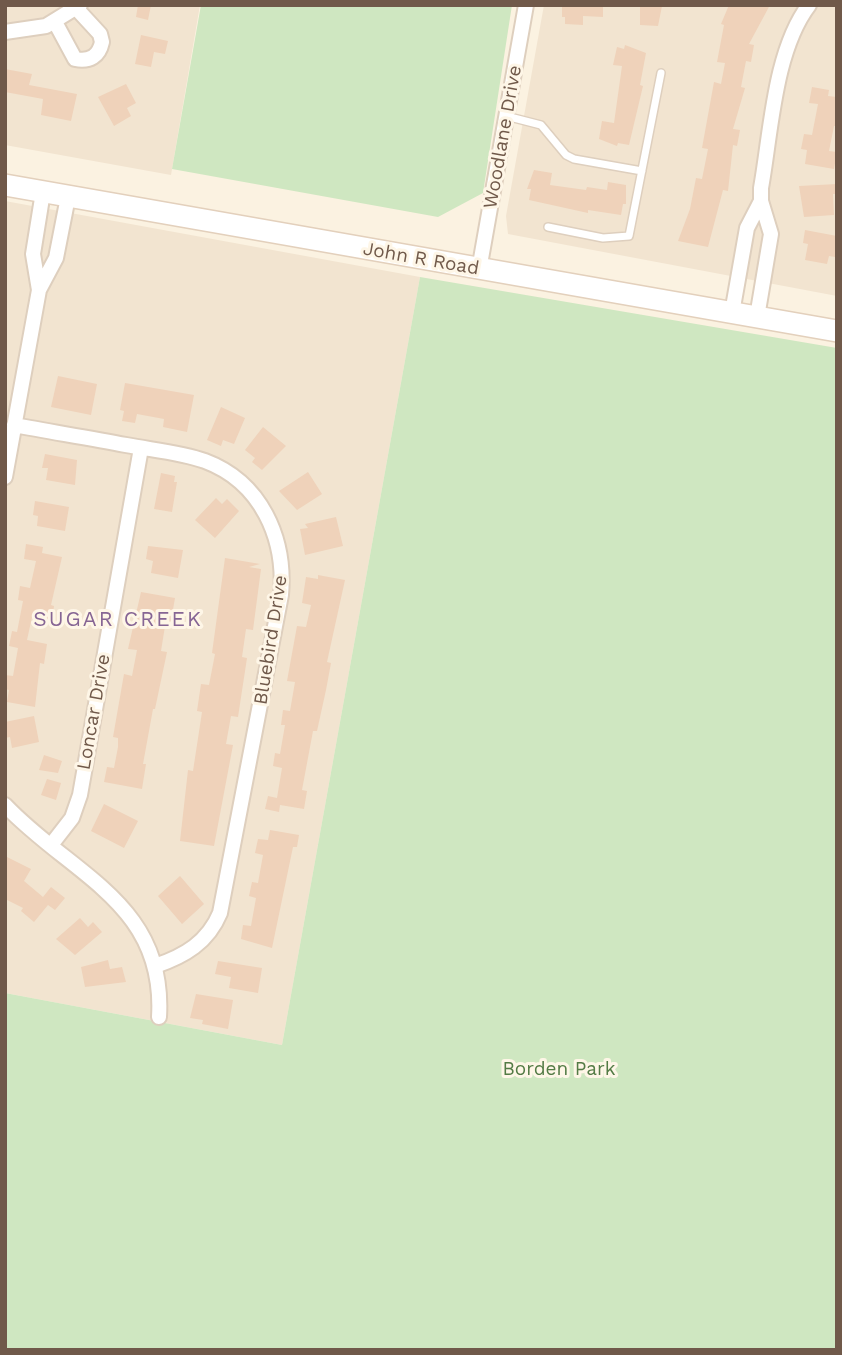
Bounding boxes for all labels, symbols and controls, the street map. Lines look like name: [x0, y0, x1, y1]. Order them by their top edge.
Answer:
street label: Woodlane Drive: [479, 63, 527, 211]
street label: John R Road: [361, 238, 481, 280]
street label: Bluebird Drive: [249, 574, 293, 706]
district label: SUGAR CREEK: [35, 607, 201, 633]
street label: Loncar Drive: [73, 652, 115, 772]
park label: Borden Park: [502, 1058, 616, 1080]

